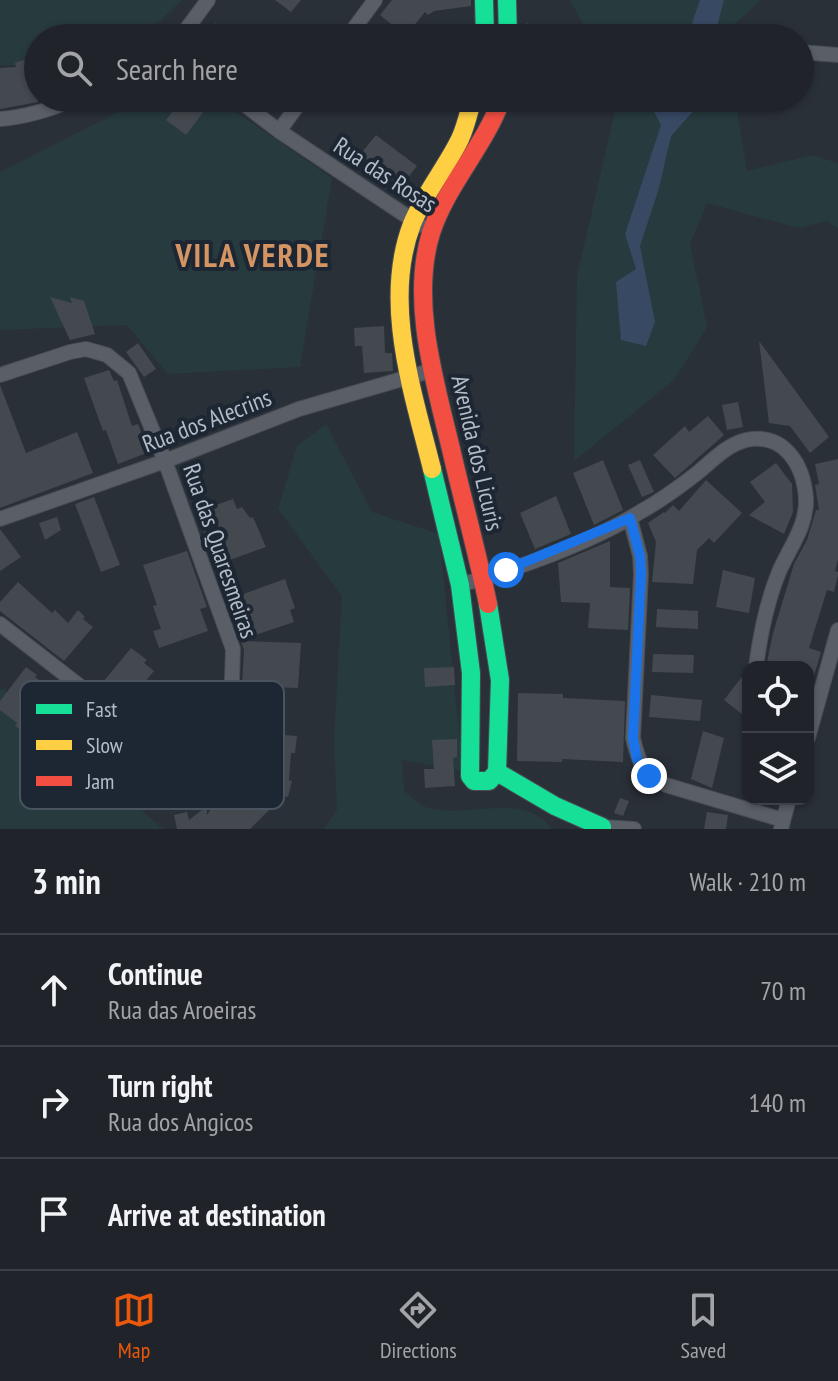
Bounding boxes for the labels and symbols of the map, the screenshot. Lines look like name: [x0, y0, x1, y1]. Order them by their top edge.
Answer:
street label: Rua das Rosas: [328, 130, 443, 219]
district label: VILA VERDE: [174, 234, 331, 276]
street label: Avenida dos Licuris: [445, 372, 510, 534]
street label: Rua dos Alecrins: [138, 382, 276, 459]
street label: Rua das Quaresmeiras: [176, 459, 265, 642]
route start: [488, 552, 524, 588]
legend: [20, 681, 284, 809]
text: Fast: [86, 695, 117, 723]
text: Slow: [86, 731, 123, 759]
route end: [631, 758, 667, 794]
text: Jam: [85, 767, 114, 795]

